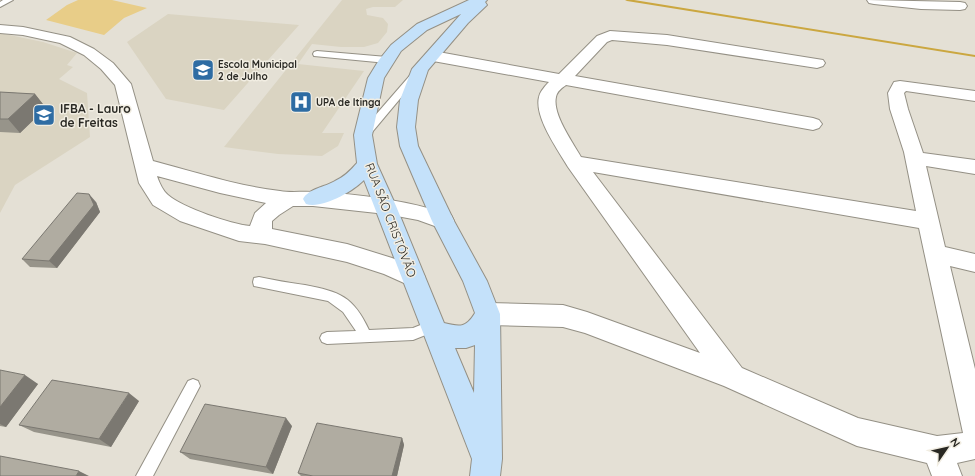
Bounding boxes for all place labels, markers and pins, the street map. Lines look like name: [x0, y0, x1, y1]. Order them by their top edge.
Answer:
school or university icon: Escola Municipal 2 de Julho: [190, 57, 216, 83]
place label: Escola Municipal 2 de Julho: [218, 58, 297, 83]
hospital icon: UPA de Itinga: [288, 89, 314, 115]
place label: UPA de Itinga: [316, 96, 381, 109]
place label: IFBA - Lauro de Freitas: [60, 101, 131, 130]
school or university icon: IFBA - Lauro de Freitas: [31, 102, 57, 128]

